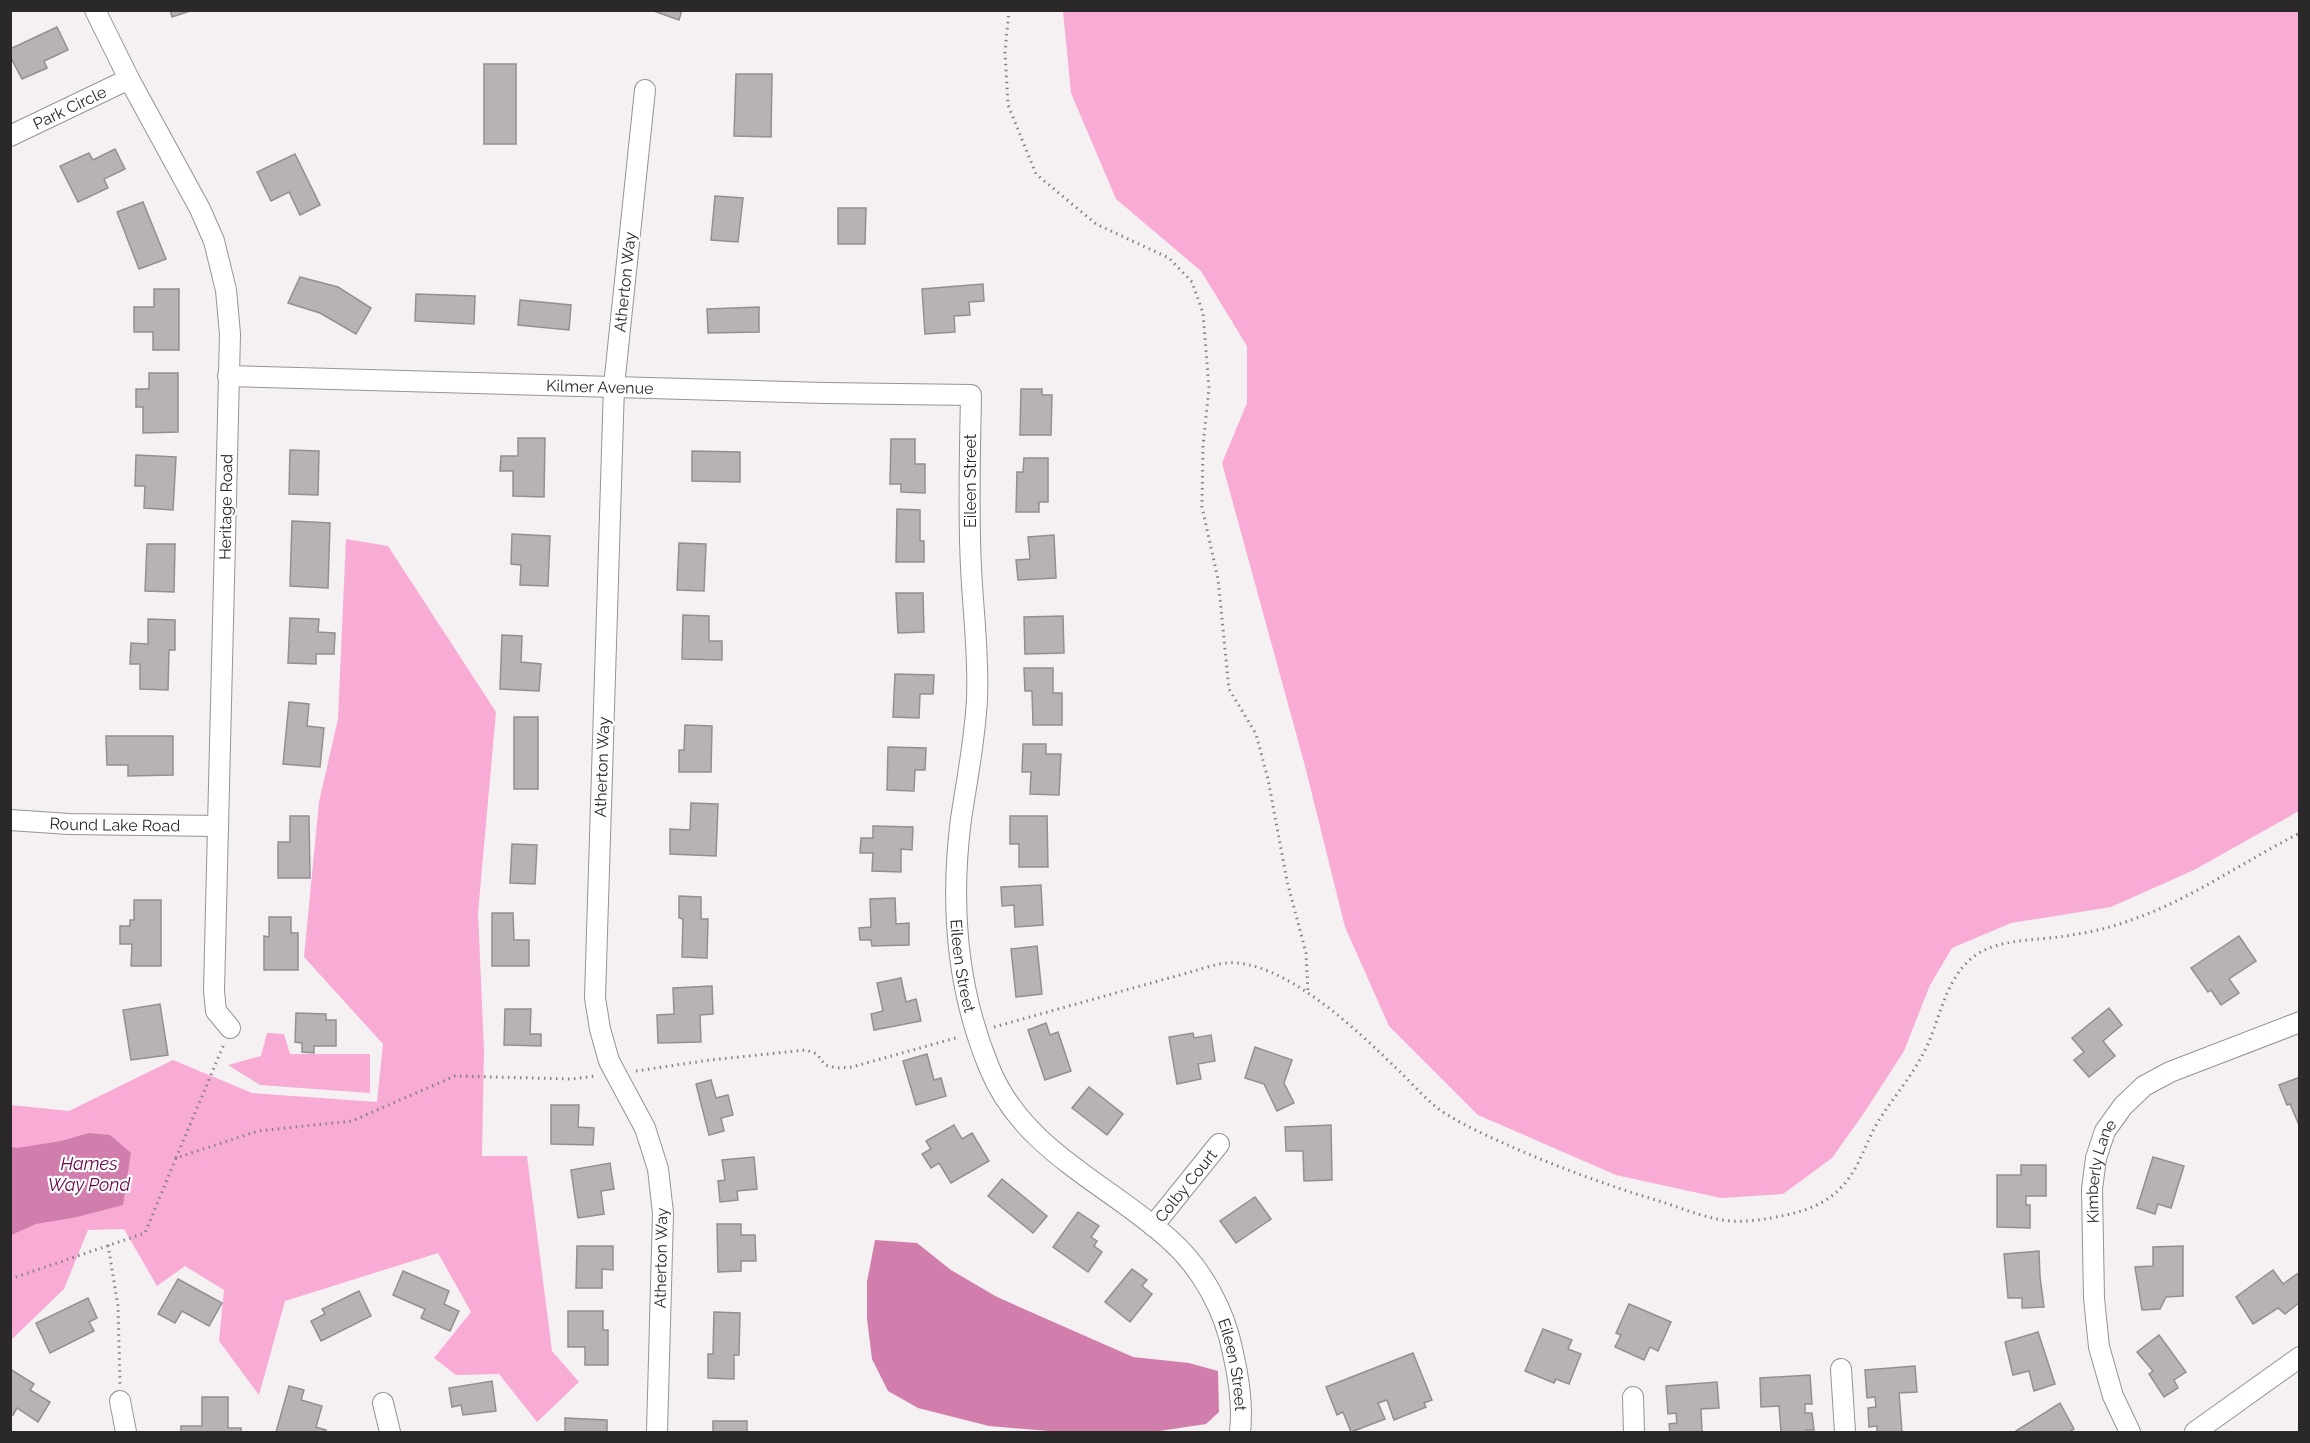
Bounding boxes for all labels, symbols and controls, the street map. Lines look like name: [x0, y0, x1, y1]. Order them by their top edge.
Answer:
street label: Park Circle: [30, 82, 109, 133]
street label: Atherton Way: [610, 231, 640, 333]
street label: Kilmer Avenue: [546, 376, 654, 398]
street label: Eileen Street: [961, 433, 980, 528]
street label: Heritage Road: [216, 454, 236, 560]
street label: Atherton Way: [591, 716, 613, 818]
street label: Round Lake Road: [49, 813, 180, 835]
street label: Eileen Street: [947, 919, 980, 1015]
street label: Kimberly Lane: [2082, 1115, 2120, 1224]
street label: Colby Court: [1151, 1145, 1221, 1226]
water label: Hames Way Pond: [48, 1153, 131, 1195]
street label: Atherton Way: [651, 1207, 671, 1309]
street label: Eileen Street: [1214, 1316, 1251, 1412]

